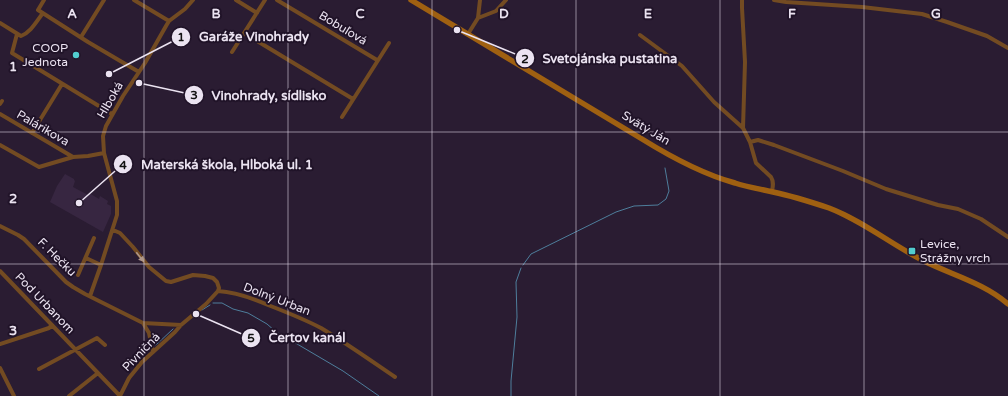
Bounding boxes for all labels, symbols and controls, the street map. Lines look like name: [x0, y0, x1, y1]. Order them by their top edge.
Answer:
text: A: [67, 6, 77, 22]
text: B: [211, 6, 221, 22]
text: C: [355, 6, 365, 22]
text: D: [499, 6, 509, 22]
text: E: [644, 6, 652, 22]
text: F: [788, 6, 796, 22]
text: G: [931, 6, 941, 22]
street label: Bobuľová: [316, 8, 370, 48]
callout: Garáže Vinohrady: [171, 24, 317, 49]
text: Garáže Vinohrady: [199, 29, 309, 45]
text: 1: [177, 30, 185, 44]
place label: COOP Jednota: [22, 41, 68, 69]
callout: Svetojánska pustatina: [515, 46, 686, 71]
marker: COOP Jednota: [71, 50, 81, 60]
text: Svetojánska pustatina: [543, 51, 677, 67]
text: 2: [521, 52, 529, 66]
text: 1: [9, 59, 17, 75]
street label: Hlboká: [94, 79, 126, 121]
callout: Vinohrady, sídlisko: [184, 83, 335, 108]
text: 3: [190, 88, 198, 102]
text: Vinohrady, sídlisko: [212, 88, 327, 104]
street label: Palárikova: [14, 107, 72, 149]
street label: Svätý Ján: [619, 108, 673, 148]
callout: Materská škola, Hlboká ul. 1: [113, 152, 321, 177]
text: Materská škola, Hlboká ul. 1: [141, 157, 313, 173]
text: 4: [119, 158, 127, 172]
text: 2: [9, 191, 17, 207]
street label: F. Hečku: [35, 235, 79, 279]
place label: Levice, Strážny vrch: [920, 237, 990, 265]
marker: Levice, Strážny vrch: [907, 246, 917, 256]
one-way arrow: [136, 251, 145, 262]
street label: Pod Urbanom: [12, 270, 78, 336]
street label: Dolný Urban: [241, 280, 313, 318]
text: 3: [9, 323, 17, 339]
callout: Čertov kanál: [241, 325, 354, 350]
text: Čertov kanál: [269, 329, 345, 346]
street label: Pivničná: [119, 330, 163, 374]
text: 5: [247, 331, 255, 345]

